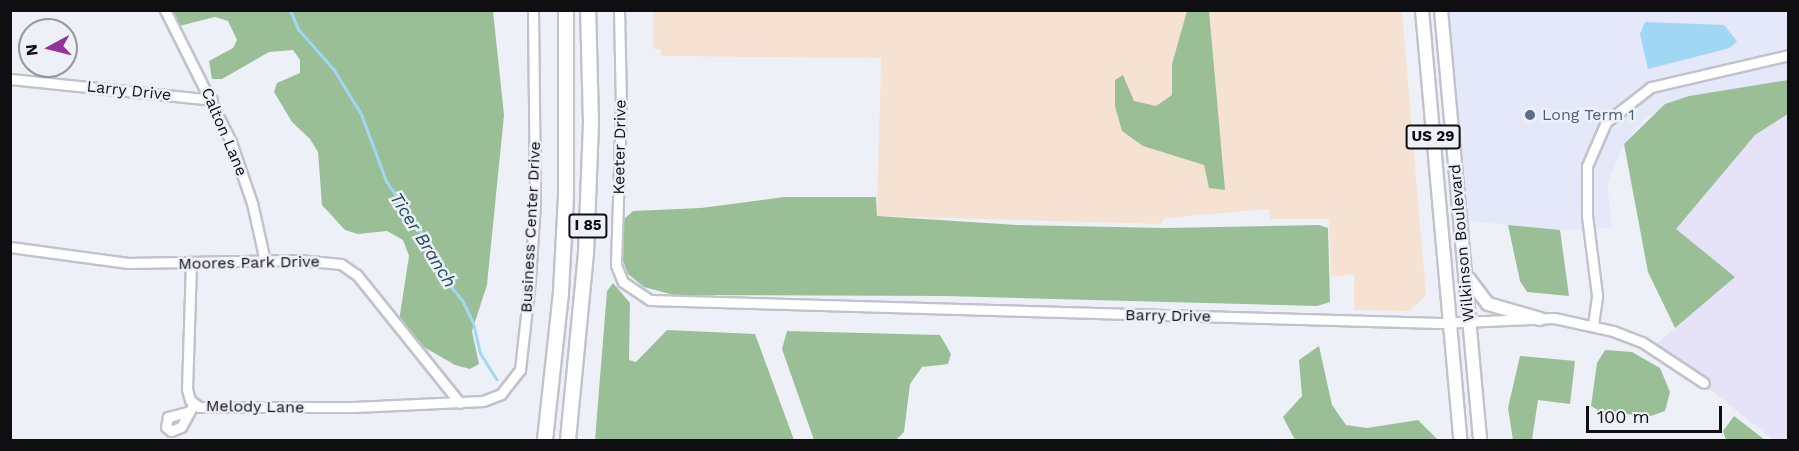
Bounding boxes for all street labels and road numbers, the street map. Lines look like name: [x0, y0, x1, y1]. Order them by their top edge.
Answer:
street label: Larry Drive: [86, 77, 172, 105]
street label: Calton Lane: [197, 85, 251, 179]
street label: Keeter Drive: [610, 99, 630, 195]
road number: US 29: [1404, 125, 1462, 149]
street label: Business Center Drive: [517, 141, 545, 313]
street label: Wilkinson Boulevard: [1446, 163, 1478, 323]
road number: I 85: [567, 214, 609, 238]
street label: Moores Park Drive: [178, 252, 320, 274]
street label: Barry Drive: [1125, 306, 1211, 326]
street label: Melody Lane: [205, 397, 305, 417]

